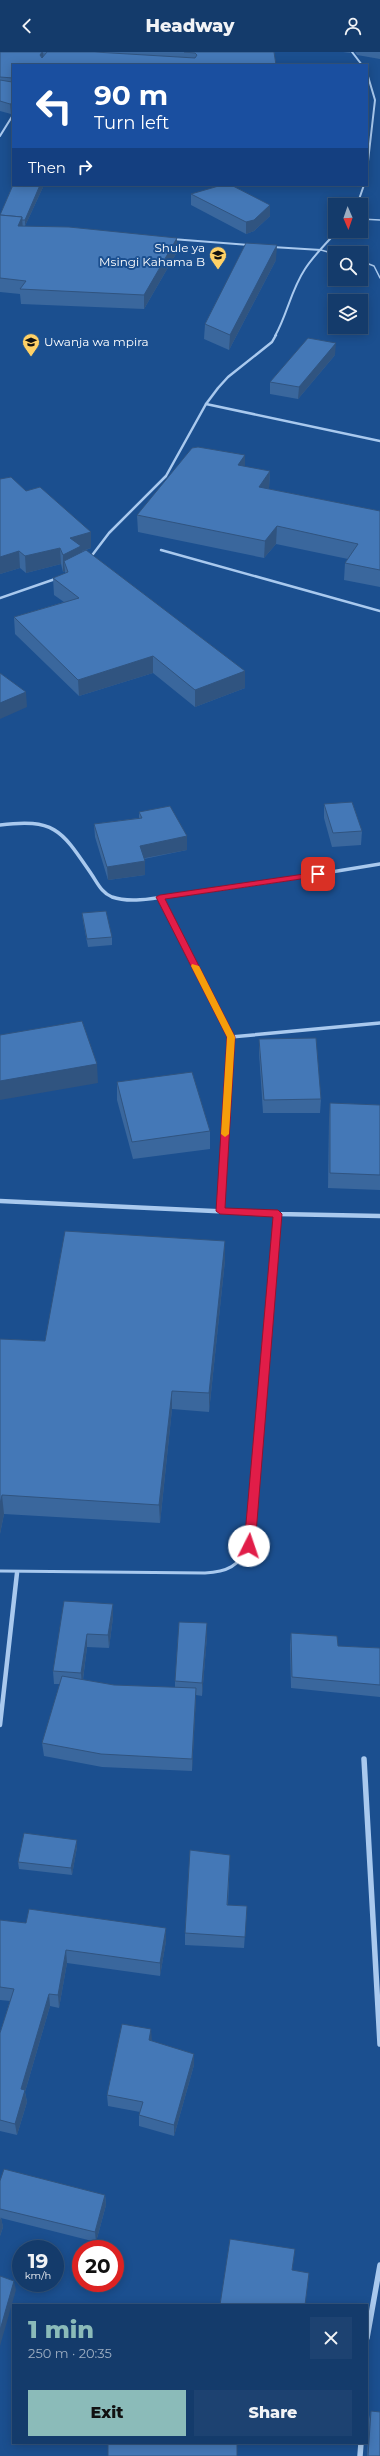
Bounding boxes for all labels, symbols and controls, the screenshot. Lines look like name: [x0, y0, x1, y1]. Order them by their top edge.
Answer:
icon: back: [16, 15, 38, 37]
text: Headway: [146, 15, 235, 37]
icon: person: [342, 15, 364, 37]
text: 90 m: [94, 78, 168, 112]
icon: left: [28, 80, 80, 132]
text: Turn left: [94, 112, 169, 134]
icon: right: [74, 156, 96, 178]
text: Then: [28, 158, 66, 177]
north arrow: [328, 198, 368, 238]
map controls: [328, 198, 368, 334]
place label: Shule ya Msingi Kahama B: [99, 240, 205, 269]
school or university icon: Shule ya Msingi Kahama B: [208, 245, 228, 270]
button: search: [328, 246, 368, 286]
button: layers: [328, 294, 368, 334]
school or university icon: Uwanja wa mpira: [21, 332, 41, 357]
place label: Uwanja wa mpira: [44, 334, 149, 349]
pin: [301, 857, 335, 891]
icon: arrive: [307, 863, 329, 885]
position arrow: [228, 1525, 270, 1567]
speed limit sign: 20: [72, 2240, 124, 2292]
text: 19: [28, 2249, 48, 2273]
text: km/h: [25, 2269, 51, 2282]
text: 1 min: [28, 2315, 94, 2344]
button: close: [310, 2317, 352, 2359]
text: 250 m · 20:35: [28, 2345, 112, 2361]
button: Exit: [28, 2390, 186, 2436]
button: Share: [194, 2390, 352, 2436]

